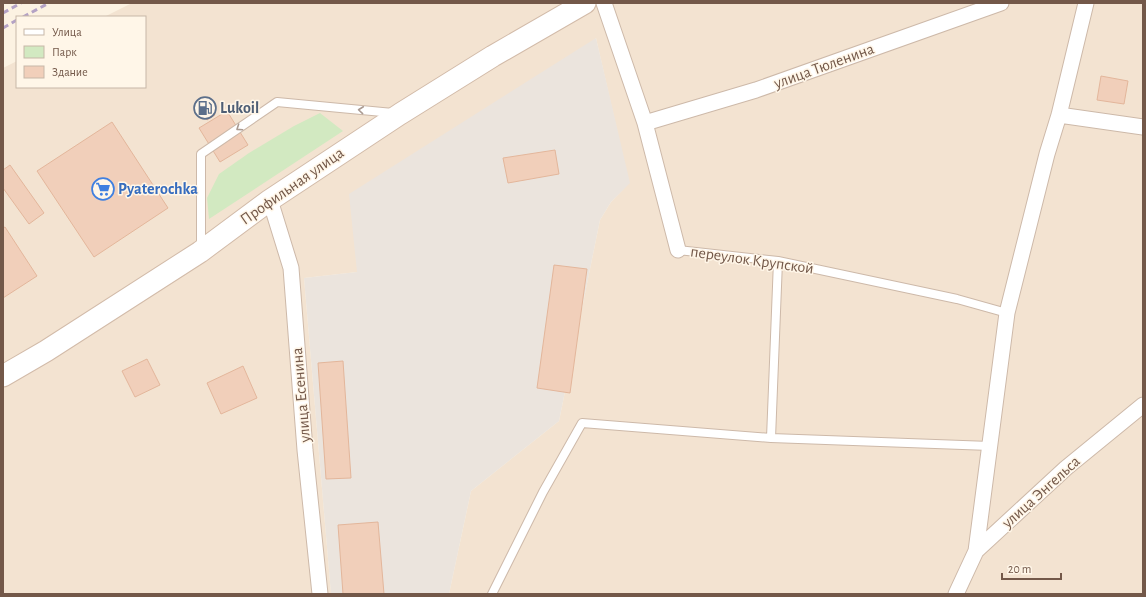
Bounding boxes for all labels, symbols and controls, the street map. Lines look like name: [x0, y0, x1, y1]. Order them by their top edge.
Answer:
legend: [16, 16, 146, 88]
text: Улица: [52, 26, 82, 38]
street label: улица Тюленина: [771, 40, 877, 93]
text: Парк: [52, 46, 77, 58]
text: Здание: [52, 66, 88, 78]
fuel station icon: Lukoil: [192, 95, 218, 121]
place label: Lukoil: [220, 100, 259, 116]
one-way arrow: [358, 106, 364, 115]
one-way arrow: [236, 123, 243, 131]
street label: Профильная улица: [237, 144, 347, 228]
supermarket icon: Pyaterochka: [90, 176, 116, 202]
place label: Pyaterochka: [118, 181, 198, 198]
street label: переулок Крупской: [689, 243, 815, 278]
street label: улица Есенина: [289, 347, 314, 444]
street label: улица Энгельса: [998, 453, 1084, 532]
scale bar: [1002, 555, 1061, 581]
text: 20 m: [1008, 563, 1031, 575]

